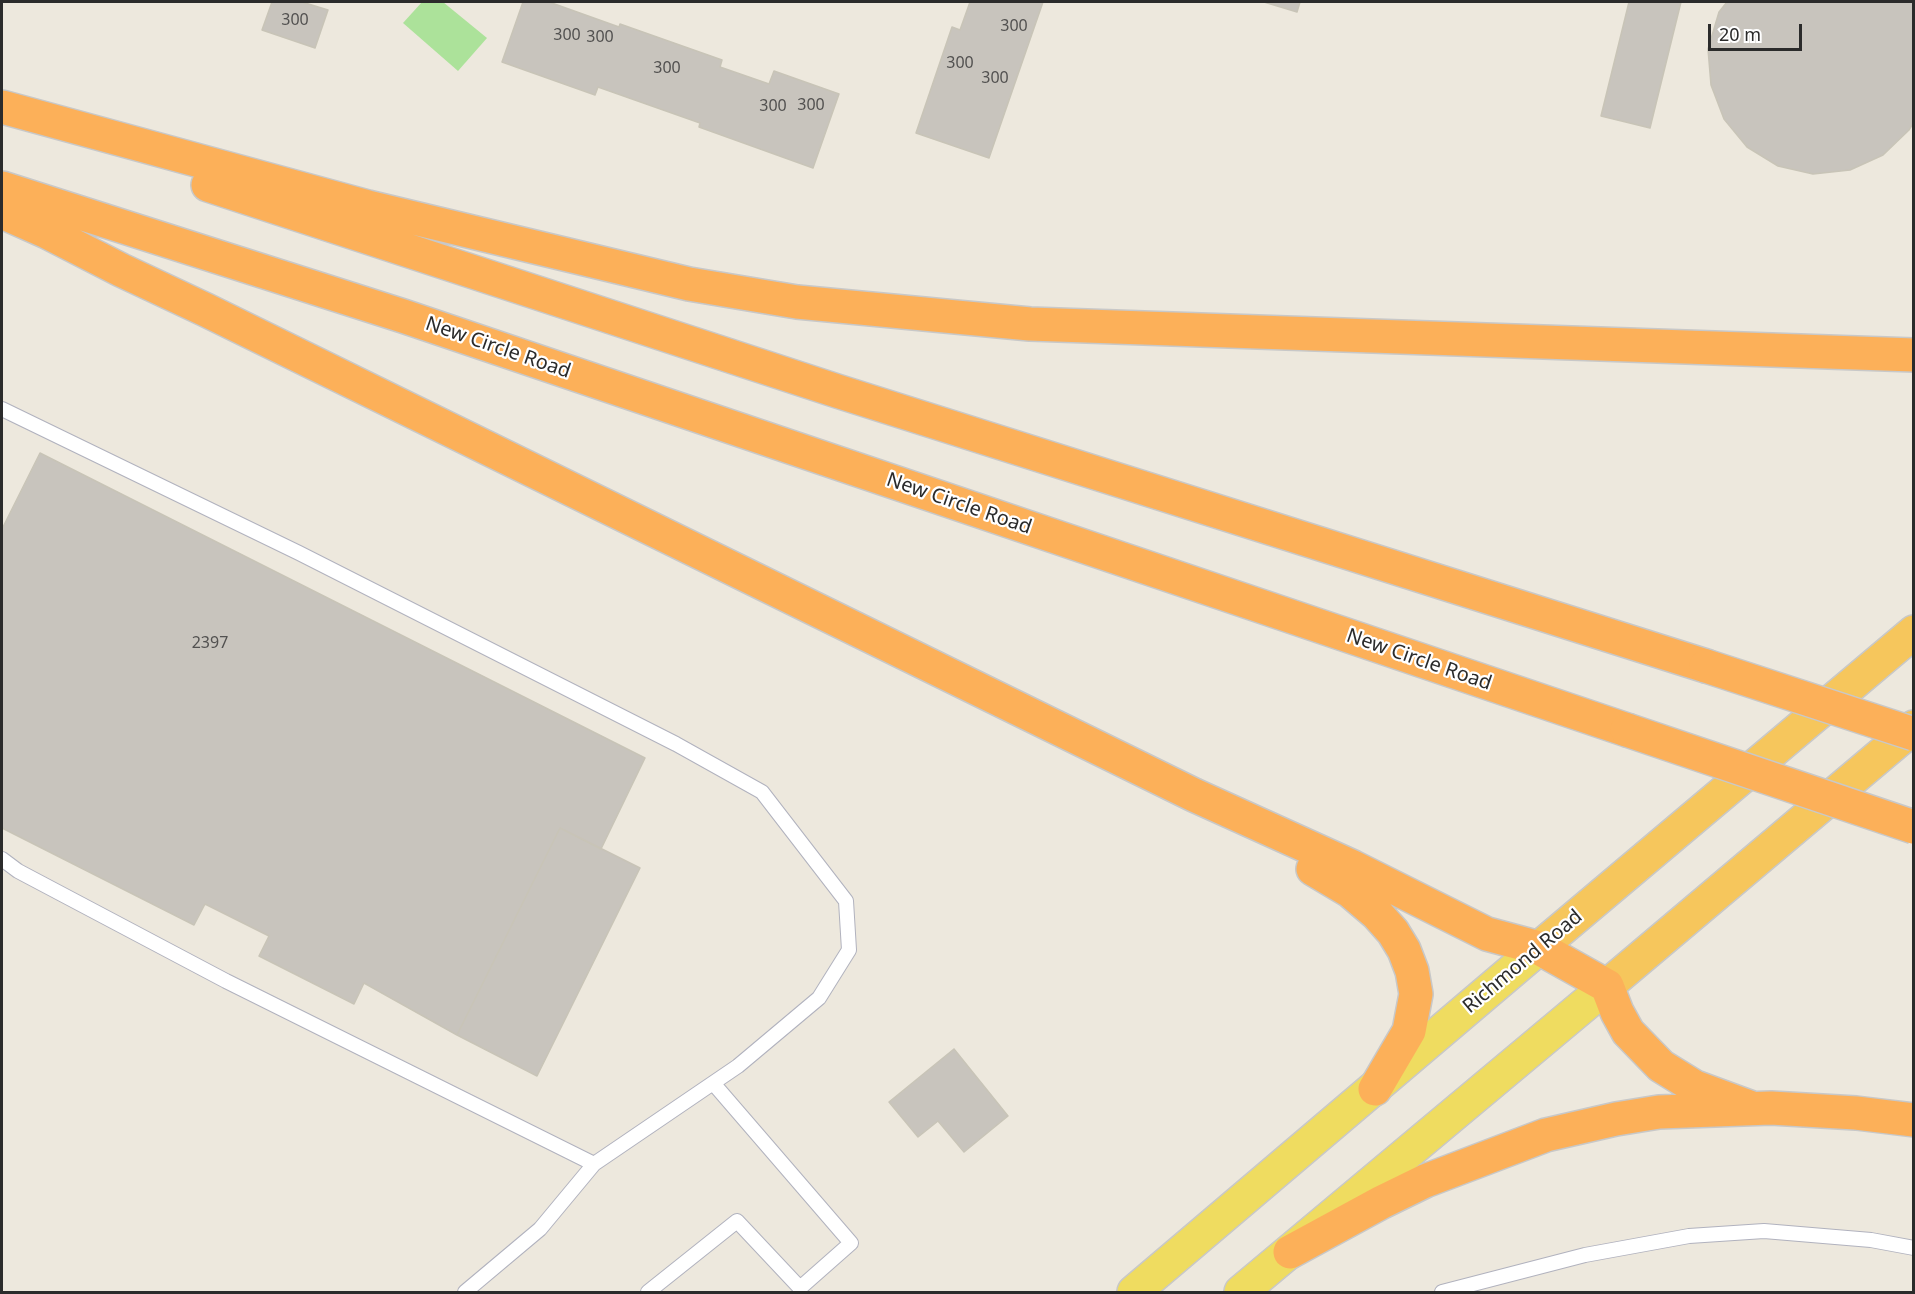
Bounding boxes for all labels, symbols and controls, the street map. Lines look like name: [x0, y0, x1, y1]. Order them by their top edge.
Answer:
house number: 300: [281, 10, 309, 30]
scale bar: [1711, 12, 1806, 50]
house number: 300: [1000, 16, 1028, 36]
text: 20 m: [1719, 22, 1761, 46]
house number: 300: [553, 25, 581, 45]
house number: 300: [586, 27, 614, 47]
house number: 300: [946, 53, 974, 73]
house number: 300: [653, 58, 681, 78]
house number: 300: [981, 68, 1009, 88]
house number: 300: [797, 95, 825, 115]
house number: 300: [759, 96, 787, 116]
street label: New Circle Road: [422, 312, 574, 384]
street label: New Circle Road: [883, 468, 1035, 540]
street label: New Circle Road: [1343, 624, 1495, 696]
house number: 2397: [192, 633, 228, 653]
street label: Richmond Road: [1458, 905, 1588, 1019]

